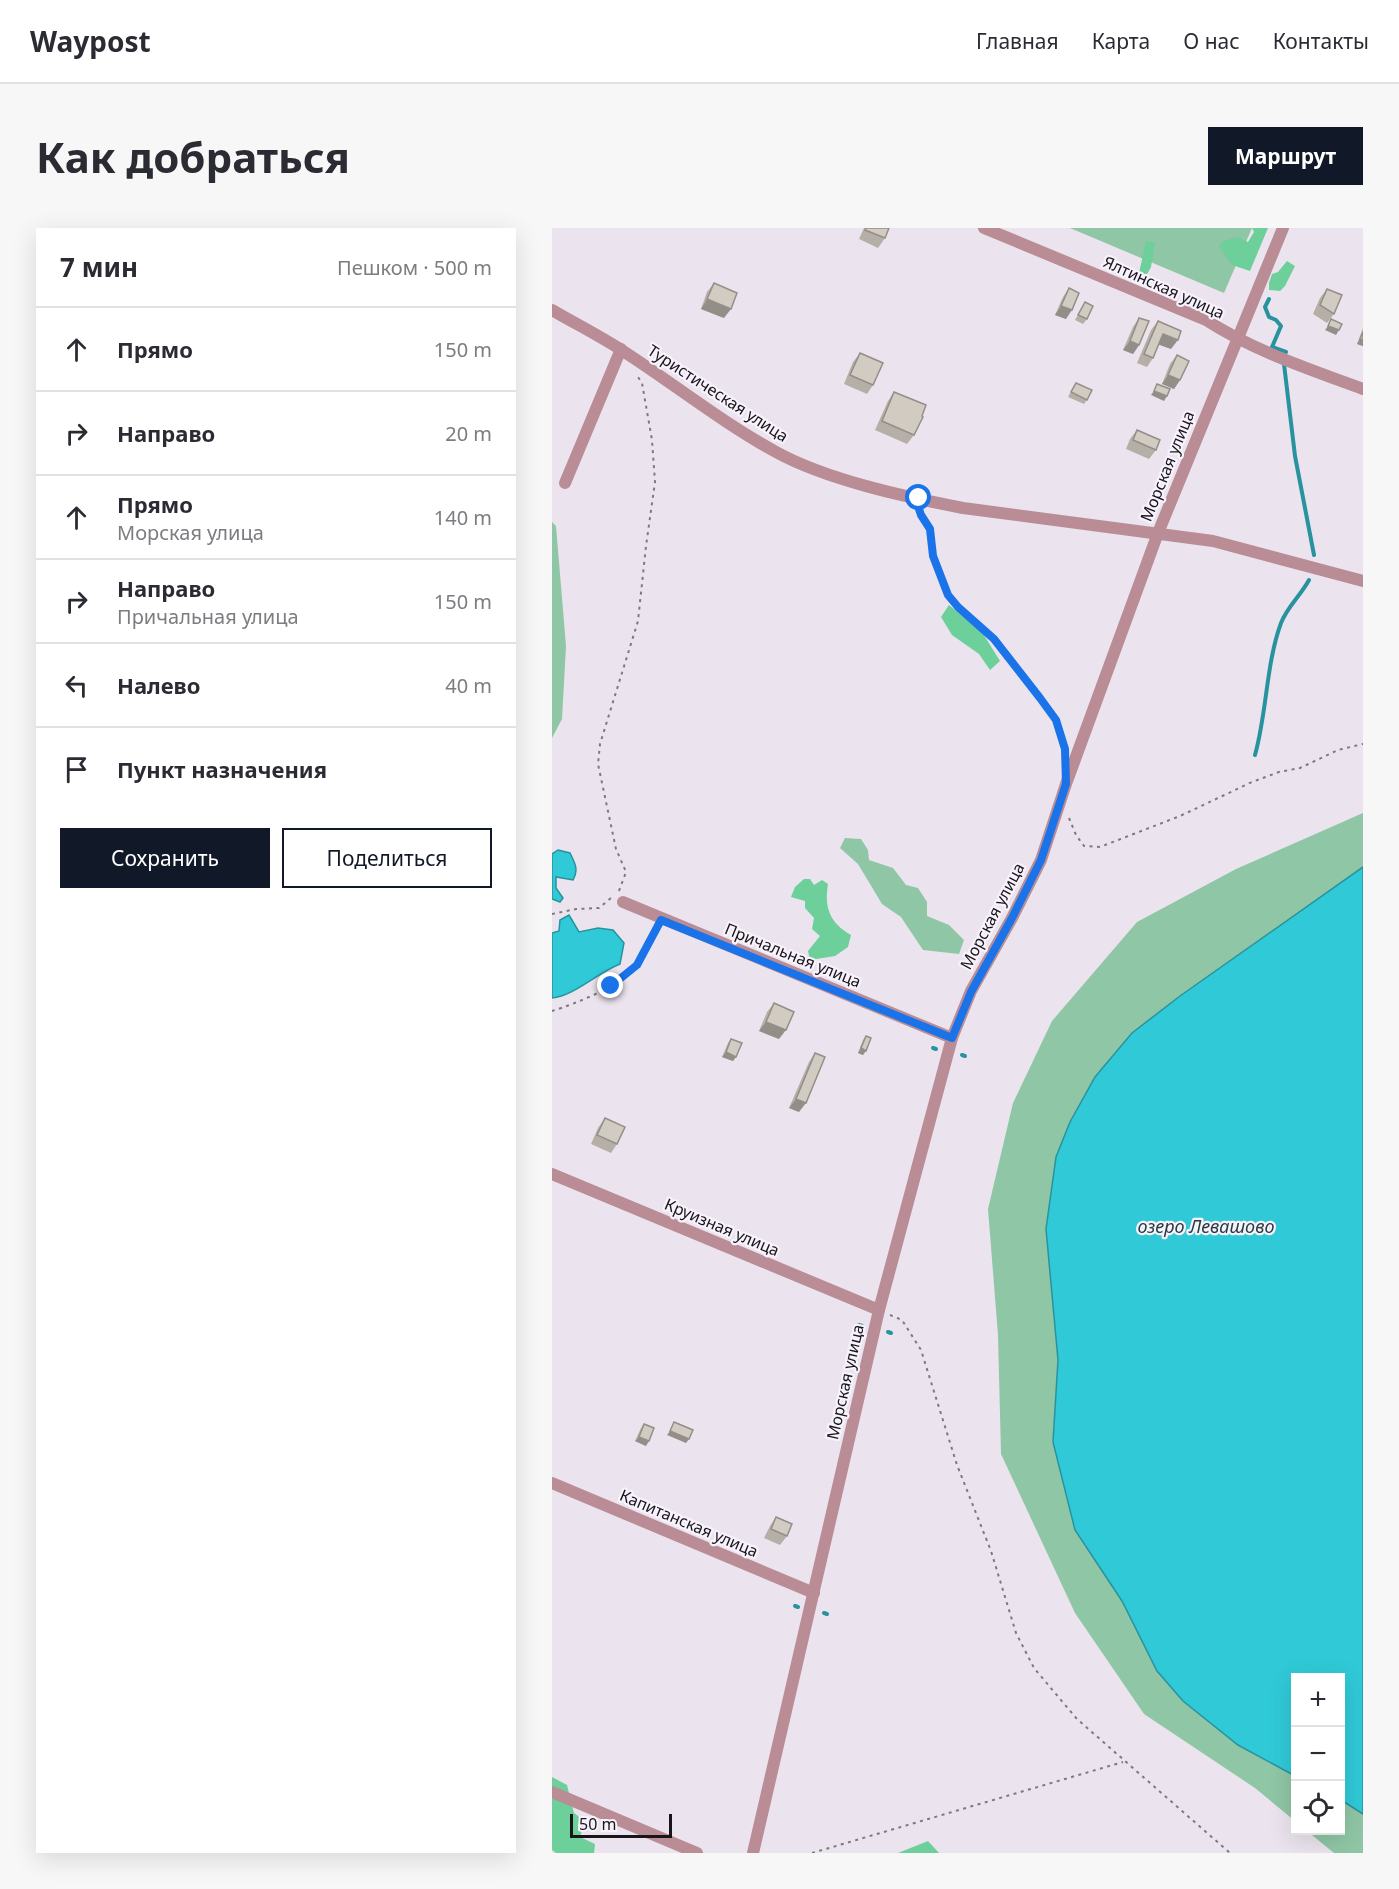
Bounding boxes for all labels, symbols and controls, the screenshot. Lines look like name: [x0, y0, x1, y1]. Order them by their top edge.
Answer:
text: Waypost: [30, 22, 151, 60]
text: Главная: [976, 27, 1059, 55]
text: Карта: [1092, 27, 1150, 55]
text: О нас: [1183, 27, 1240, 55]
text: Контакты: [1273, 27, 1369, 55]
button: Маршрут: [1208, 127, 1363, 185]
text: Как добраться: [36, 128, 350, 185]
text: 7 мин: [60, 249, 138, 285]
street label: Ялтинская улица: [1100, 250, 1228, 324]
text: Пешком · 500 m: [337, 254, 492, 281]
icon: ahead: [60, 333, 93, 366]
text: Прямо: [117, 334, 193, 364]
text: 150 m: [434, 336, 492, 363]
street label: Туристическая улица: [643, 339, 793, 447]
street label: Морская улица: [1135, 407, 1199, 525]
icon: right: [60, 417, 93, 450]
text: Направо: [117, 418, 215, 448]
text: 20 m: [445, 420, 492, 447]
route start: [905, 484, 931, 510]
text: Прямо: [117, 489, 193, 519]
icon: ahead: [60, 501, 93, 534]
text: 140 m: [434, 504, 492, 531]
text: Морская улица: [117, 519, 264, 546]
text: Направо: [117, 573, 215, 603]
icon: right: [60, 585, 93, 618]
text: 150 m: [434, 588, 492, 615]
text: Причальная улица: [117, 603, 299, 630]
icon: left: [60, 669, 93, 702]
text: Налево: [117, 670, 200, 700]
text: 40 m: [445, 672, 492, 699]
icon: arrive: [60, 753, 93, 786]
text: Пункт назначения: [117, 754, 327, 784]
button: Сохранить: [60, 828, 270, 888]
button: Поделиться: [282, 828, 492, 888]
street label: Морская улица: [955, 859, 1029, 973]
street label: Причальная улица: [722, 918, 864, 992]
route end: [597, 972, 623, 998]
street label: Круизная улица: [661, 1193, 783, 1261]
water label: озеро Левашово: [1137, 1214, 1275, 1238]
street label: Морская улица: [821, 1322, 869, 1442]
street label: Капитанская улица: [616, 1484, 762, 1562]
map controls: [1291, 1673, 1345, 1835]
button: +: [1291, 1673, 1345, 1727]
button: −: [1291, 1727, 1345, 1781]
button: locate: [1291, 1781, 1345, 1835]
scale bar: [570, 1811, 672, 1838]
text: 50 m: [579, 1813, 616, 1835]

